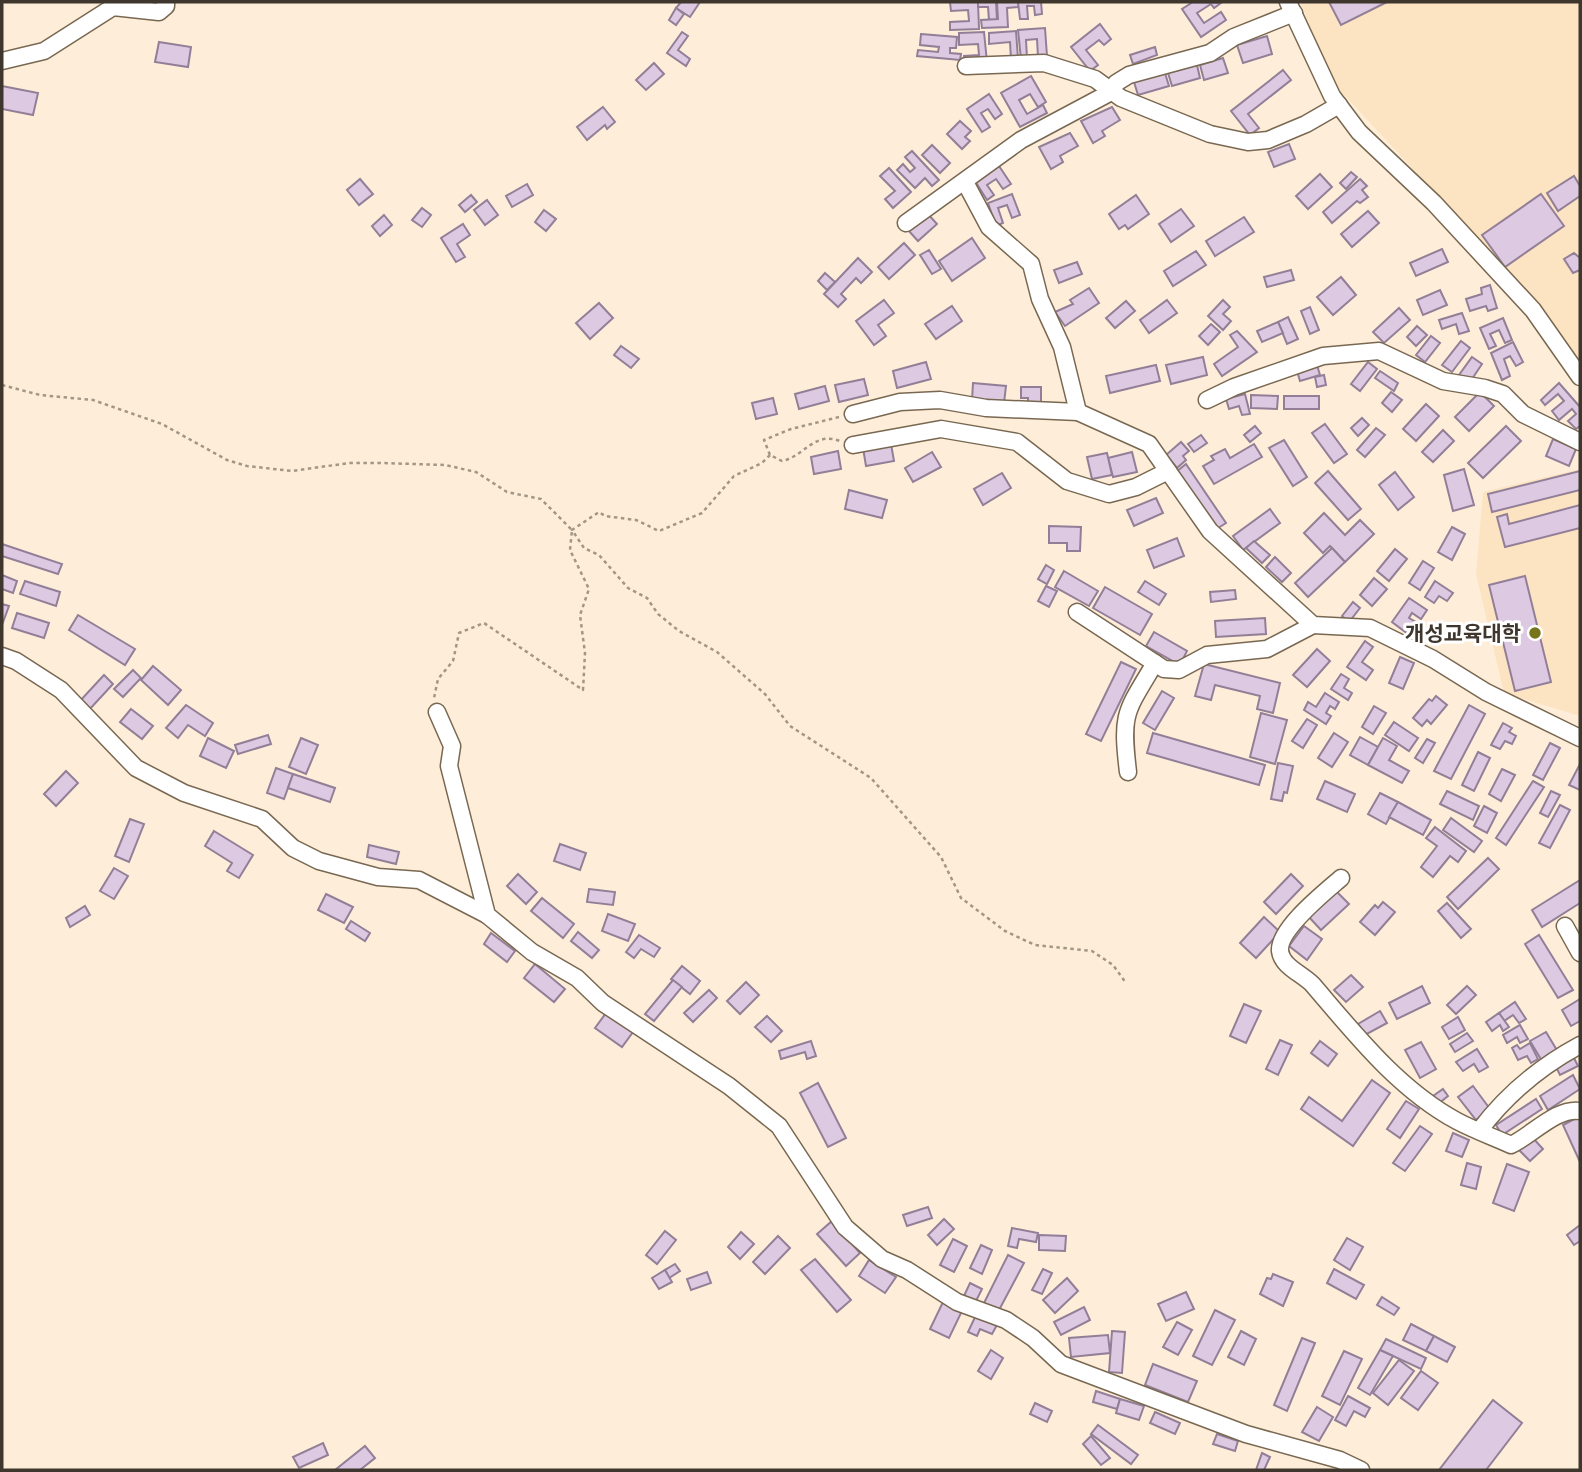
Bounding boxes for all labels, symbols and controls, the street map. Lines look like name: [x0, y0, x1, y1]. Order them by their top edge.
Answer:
place label: 개성교육대학: [1405, 620, 1521, 647]
marker: 개성교육대학: [1527, 625, 1543, 641]

